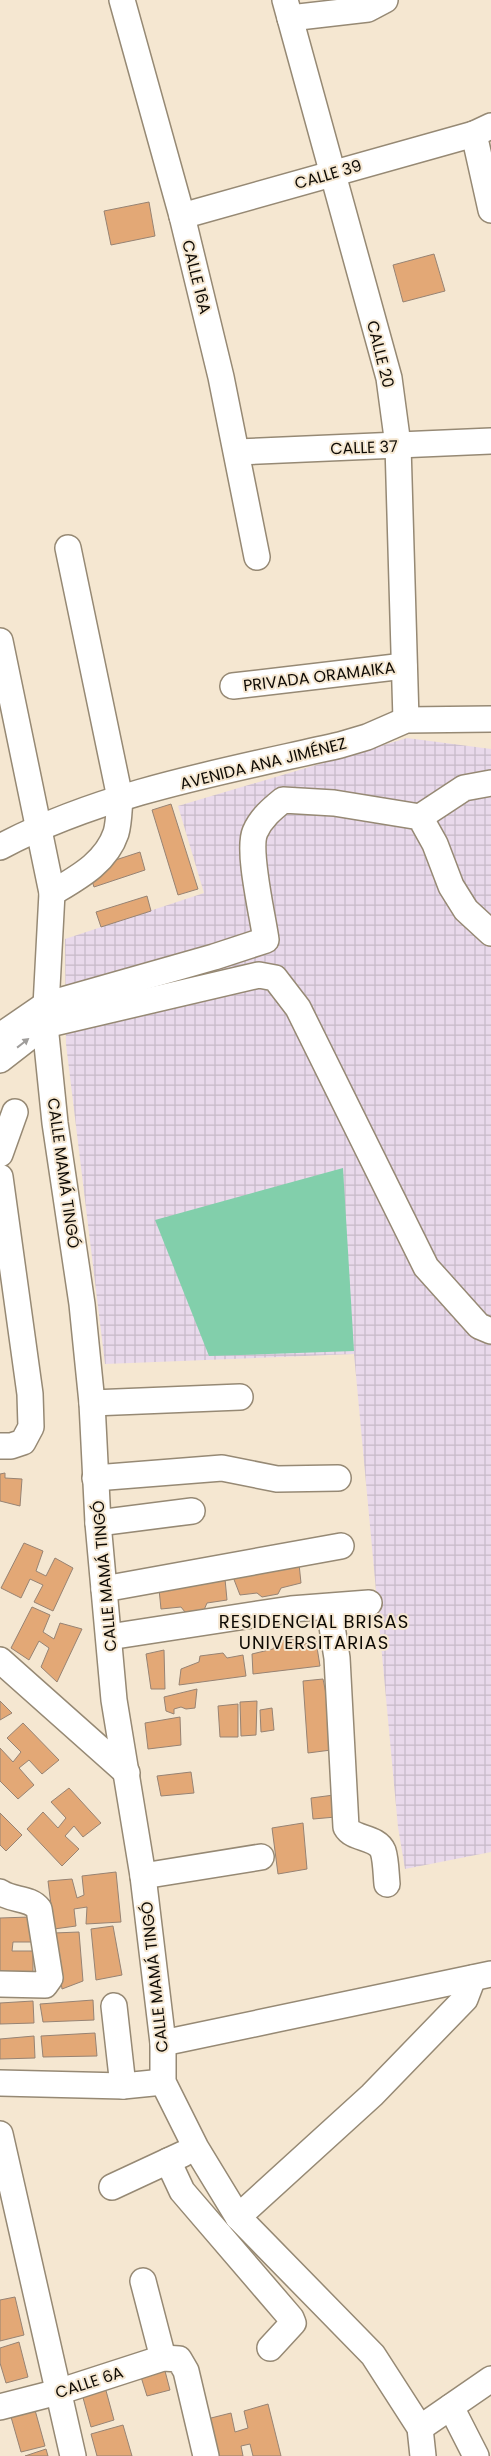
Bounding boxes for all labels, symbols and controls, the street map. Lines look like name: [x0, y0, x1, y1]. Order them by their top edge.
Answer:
street label: CALLE 39: [292, 154, 364, 195]
street label: CALLE 16A: [176, 238, 217, 317]
street label: CALLE 20: [361, 318, 400, 390]
street label: CALLE 37: [330, 435, 398, 460]
street label: PRIVADA ORAMAIKA: [242, 656, 397, 697]
street label: AVENIDA ANA JIMÉNEZ: [177, 732, 349, 795]
one-way arrow: [16, 1037, 29, 1048]
street label: CALLE MAMÁ TINGÓ: [42, 1096, 85, 1250]
street label: CALLE MAMÁ TINGÓ: [86, 1499, 123, 1653]
district label: RESIDENCIAL BRISAS UNIVERSITARIAS: [219, 1609, 409, 1655]
street label: CALLE MAMÁ TINGÓ: [135, 1900, 174, 2054]
street label: CALLE 6A: [52, 2361, 126, 2404]

